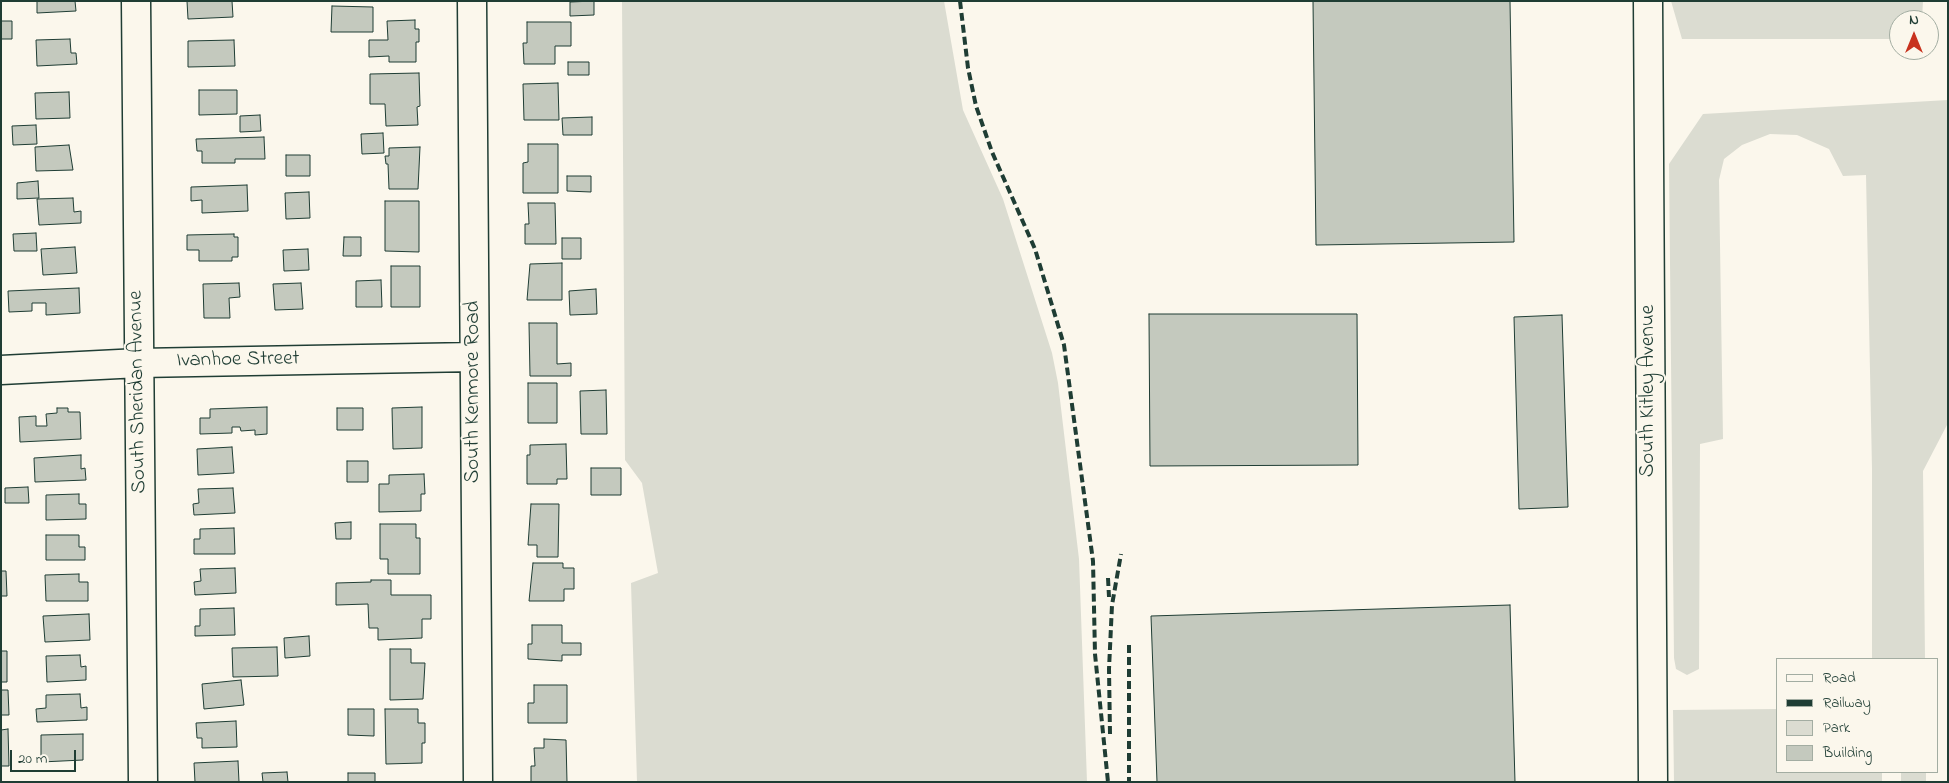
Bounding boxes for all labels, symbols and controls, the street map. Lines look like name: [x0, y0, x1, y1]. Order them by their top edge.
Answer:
north arrow: [1889, 10, 1939, 60]
text: N: [1909, 10, 1919, 31]
street label: South Sheridan Avenue: [125, 290, 153, 494]
street label: South Kenmore Road: [462, 301, 488, 483]
street label: South Kitley Avenue: [1637, 305, 1663, 477]
street label: Ivanhoe Street: [176, 347, 300, 375]
legend: [1776, 658, 1939, 773]
text: Road: [1823, 667, 1856, 689]
text: Railway: [1823, 692, 1871, 714]
text: Park: [1823, 717, 1850, 739]
scale bar: [12, 740, 79, 772]
text: Building: [1823, 742, 1872, 764]
text: 20 m: [18, 748, 47, 770]

